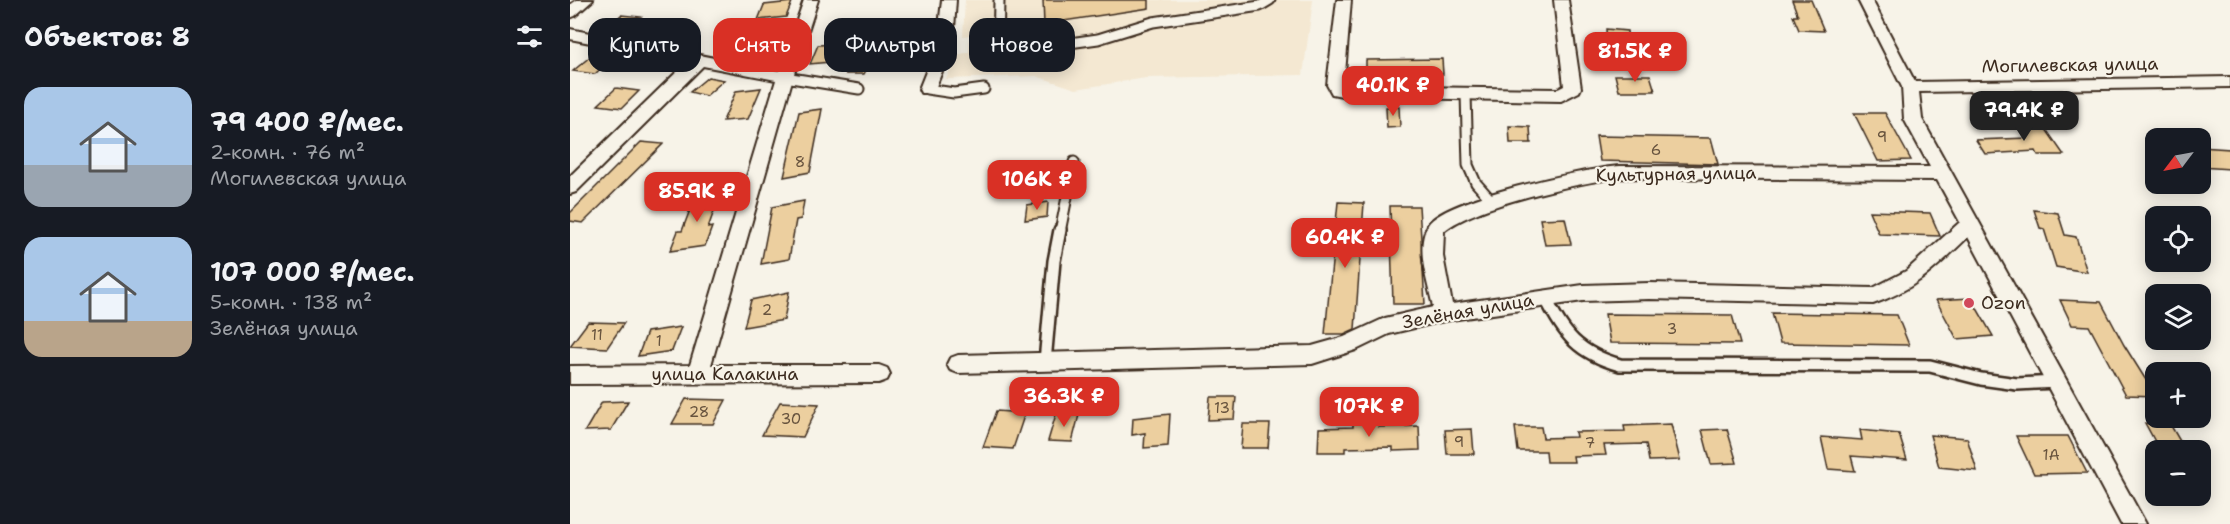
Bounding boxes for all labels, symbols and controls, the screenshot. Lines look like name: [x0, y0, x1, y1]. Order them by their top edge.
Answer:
chip: Купить: [588, 18, 701, 72]
chip: Снять: [713, 18, 812, 72]
chip: Фильтры: [824, 18, 957, 72]
chip: Новое: [969, 18, 1075, 72]
text: Объектов: 8: [24, 19, 190, 54]
icon: filters: [513, 20, 546, 53]
pin: 81.5K ₽: [1580, 32, 1690, 83]
text: 81.5K ₽: [1598, 38, 1672, 64]
street label: Могилевская улица: [1981, 51, 2159, 79]
pin: 40.1K ₽: [1338, 66, 1448, 117]
text: 40.1K ₽: [1356, 72, 1430, 98]
pin: 79.4K ₽: [1969, 91, 2079, 142]
text: 79.4K ₽: [1984, 97, 2064, 123]
text: 79 400 ₽/мес.: [210, 104, 404, 139]
icon: home: [72, 111, 144, 183]
house number: 9: [1877, 127, 1887, 147]
north arrow: [2145, 128, 2211, 194]
map controls: [2145, 128, 2211, 506]
text: 2-комн. · 76 m²: [210, 139, 365, 165]
house number: 6: [1651, 140, 1661, 160]
house number: 8: [795, 152, 805, 172]
pin: 106K ₽: [988, 160, 1086, 211]
street label: Культурная улица: [1595, 161, 1757, 187]
text: Могилевская улица: [210, 165, 406, 191]
text: 106K ₽: [1002, 166, 1072, 192]
pin: 85.9K ₽: [642, 172, 752, 223]
text: 85.9K ₽: [658, 178, 736, 204]
button: locate: [2145, 206, 2211, 272]
pin: 60.4K ₽: [1290, 218, 1400, 269]
text: 60.4K ₽: [1305, 224, 1385, 250]
text: 107 000 ₽/мес.: [210, 254, 415, 289]
icon: home: [72, 261, 144, 333]
button: layers: [2145, 284, 2211, 350]
street label: Зелёная улица: [1400, 288, 1536, 334]
text: 5-комн. · 138 m²: [210, 289, 372, 315]
place label: Ozon: [1981, 291, 2026, 315]
marker: Ozon: [1962, 296, 1976, 310]
house number: 2: [762, 300, 772, 320]
text: Зелёная улица: [210, 315, 358, 341]
house number: 3: [1667, 319, 1677, 339]
house number: 11: [591, 325, 603, 345]
house number: 1: [656, 331, 662, 351]
street label: улица Калакина: [652, 362, 798, 386]
button: +: [2145, 362, 2211, 428]
pin: 36.3K ₽: [1009, 377, 1119, 428]
text: 36.3K ₽: [1023, 383, 1105, 409]
pin: 107K ₽: [1320, 387, 1418, 438]
text: 107K ₽: [1334, 393, 1404, 419]
house number: 13: [1214, 398, 1230, 418]
house number: 28: [689, 402, 709, 422]
house number: 30: [781, 409, 801, 429]
house number: 9: [1454, 432, 1464, 452]
house number: 7: [1585, 433, 1595, 453]
button: −: [2145, 440, 2211, 506]
house number: 1А: [2042, 445, 2060, 465]

